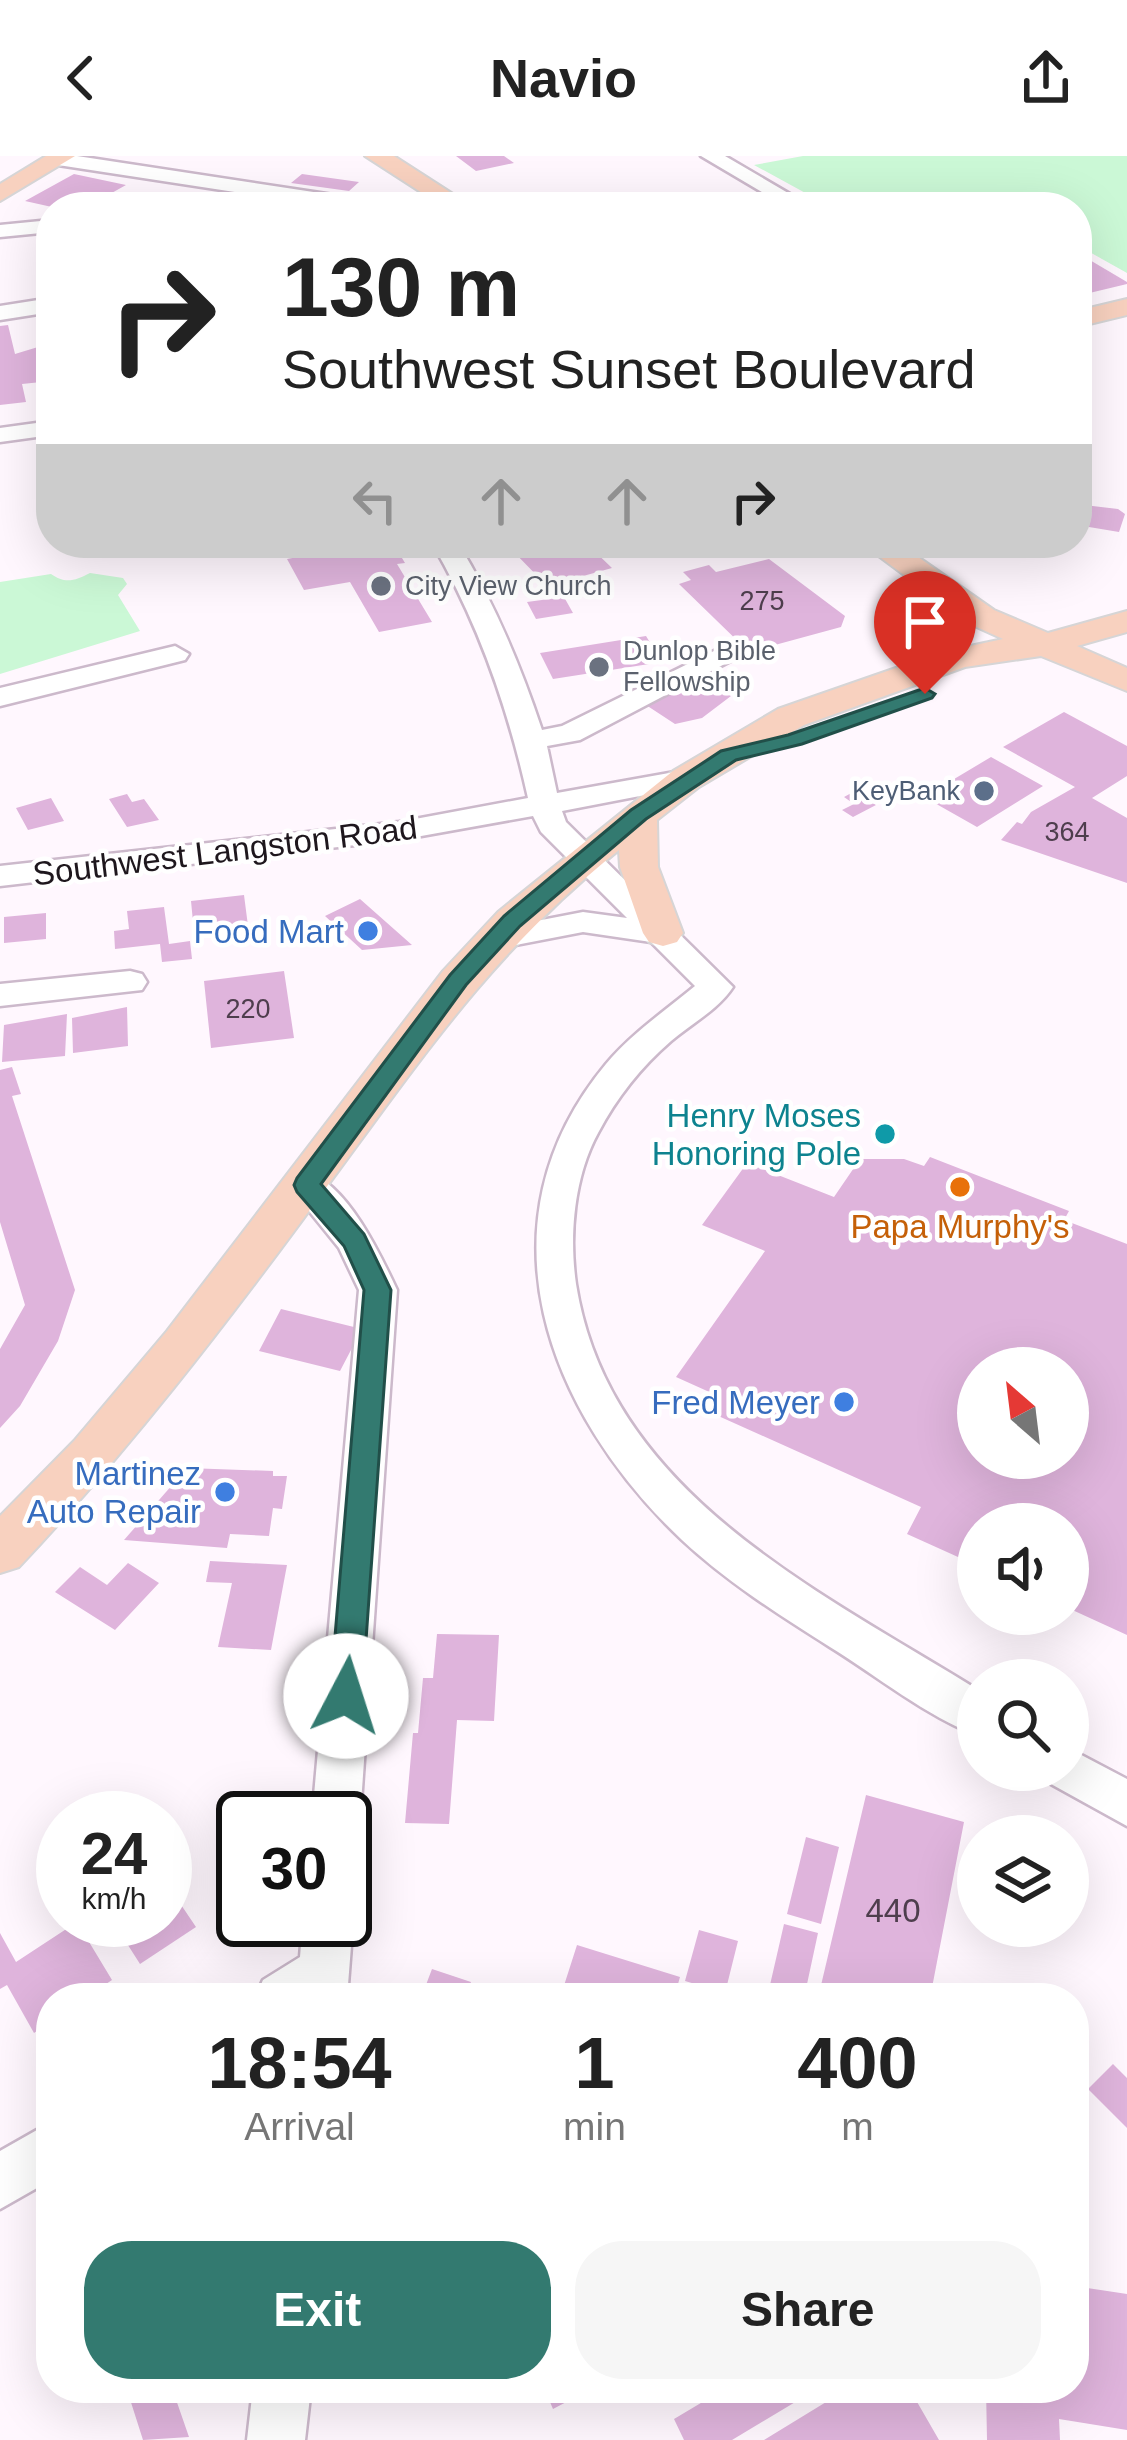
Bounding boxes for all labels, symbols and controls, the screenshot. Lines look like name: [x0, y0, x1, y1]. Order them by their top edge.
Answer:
icon: back: [48, 45, 114, 111]
icon: share: [1013, 45, 1079, 111]
text: Navio: [490, 48, 637, 108]
icon: right: [84, 240, 240, 396]
text: 130 m: [282, 240, 520, 334]
text: Southwest Sunset Boulevard: [282, 339, 975, 399]
icon: left: [342, 468, 408, 534]
icon: ahead: [468, 468, 534, 534]
icon: ahead: [594, 468, 660, 534]
icon: right: [720, 468, 786, 534]
place label: City View Church: [405, 571, 612, 601]
pin: [874, 571, 976, 694]
marker: City View Church: [368, 573, 394, 599]
house number: 275: [739, 586, 785, 616]
icon: arrive: [892, 589, 958, 655]
place label: Dunlop Bible Fellowship: [623, 636, 776, 697]
marker: Dunlop Bible Fellowship: [586, 654, 612, 680]
place label: KeyBank: [852, 776, 960, 806]
marker: KeyBank: [971, 778, 997, 804]
street label: Southwest Langston Road: [31, 809, 419, 892]
house number: 364: [1044, 817, 1090, 847]
place label: Food Mart: [194, 913, 344, 950]
marker: Food Mart: [355, 918, 381, 944]
house number: 220: [225, 994, 271, 1024]
place label: Henry Moses Honoring Pole: [652, 1097, 861, 1172]
marker: Henry Moses Honoring Pole: [872, 1121, 898, 1147]
marker: Papa Murphy's: [947, 1174, 973, 1200]
place label: Papa Murphy's: [850, 1208, 1070, 1245]
north arrow: [957, 1347, 1089, 1479]
map controls: [957, 1347, 1089, 1947]
place label: Fred Meyer: [651, 1384, 820, 1421]
marker: Fred Meyer: [831, 1389, 857, 1415]
place label: Martinez Auto Repair: [27, 1455, 201, 1530]
marker: Martinez Auto Repair: [212, 1479, 238, 1505]
button: sound: [957, 1503, 1089, 1635]
position arrow: [283, 1633, 409, 1759]
button: search: [957, 1659, 1089, 1791]
speed limit sign: 30: [216, 1791, 372, 1947]
button: layers: [957, 1815, 1089, 1947]
text: 24: [81, 1820, 147, 1887]
text: km/h: [81, 1882, 147, 1915]
house number: 440: [865, 1892, 921, 1929]
text: 18:54: [207, 2023, 392, 2103]
text: 1: [574, 2023, 615, 2103]
text: 400: [797, 2023, 918, 2103]
text: Arrival: [244, 2105, 355, 2148]
text: min: [563, 2105, 626, 2148]
text: m: [841, 2105, 874, 2148]
button: Exit: [84, 2241, 551, 2379]
button: Share: [575, 2241, 1041, 2379]

